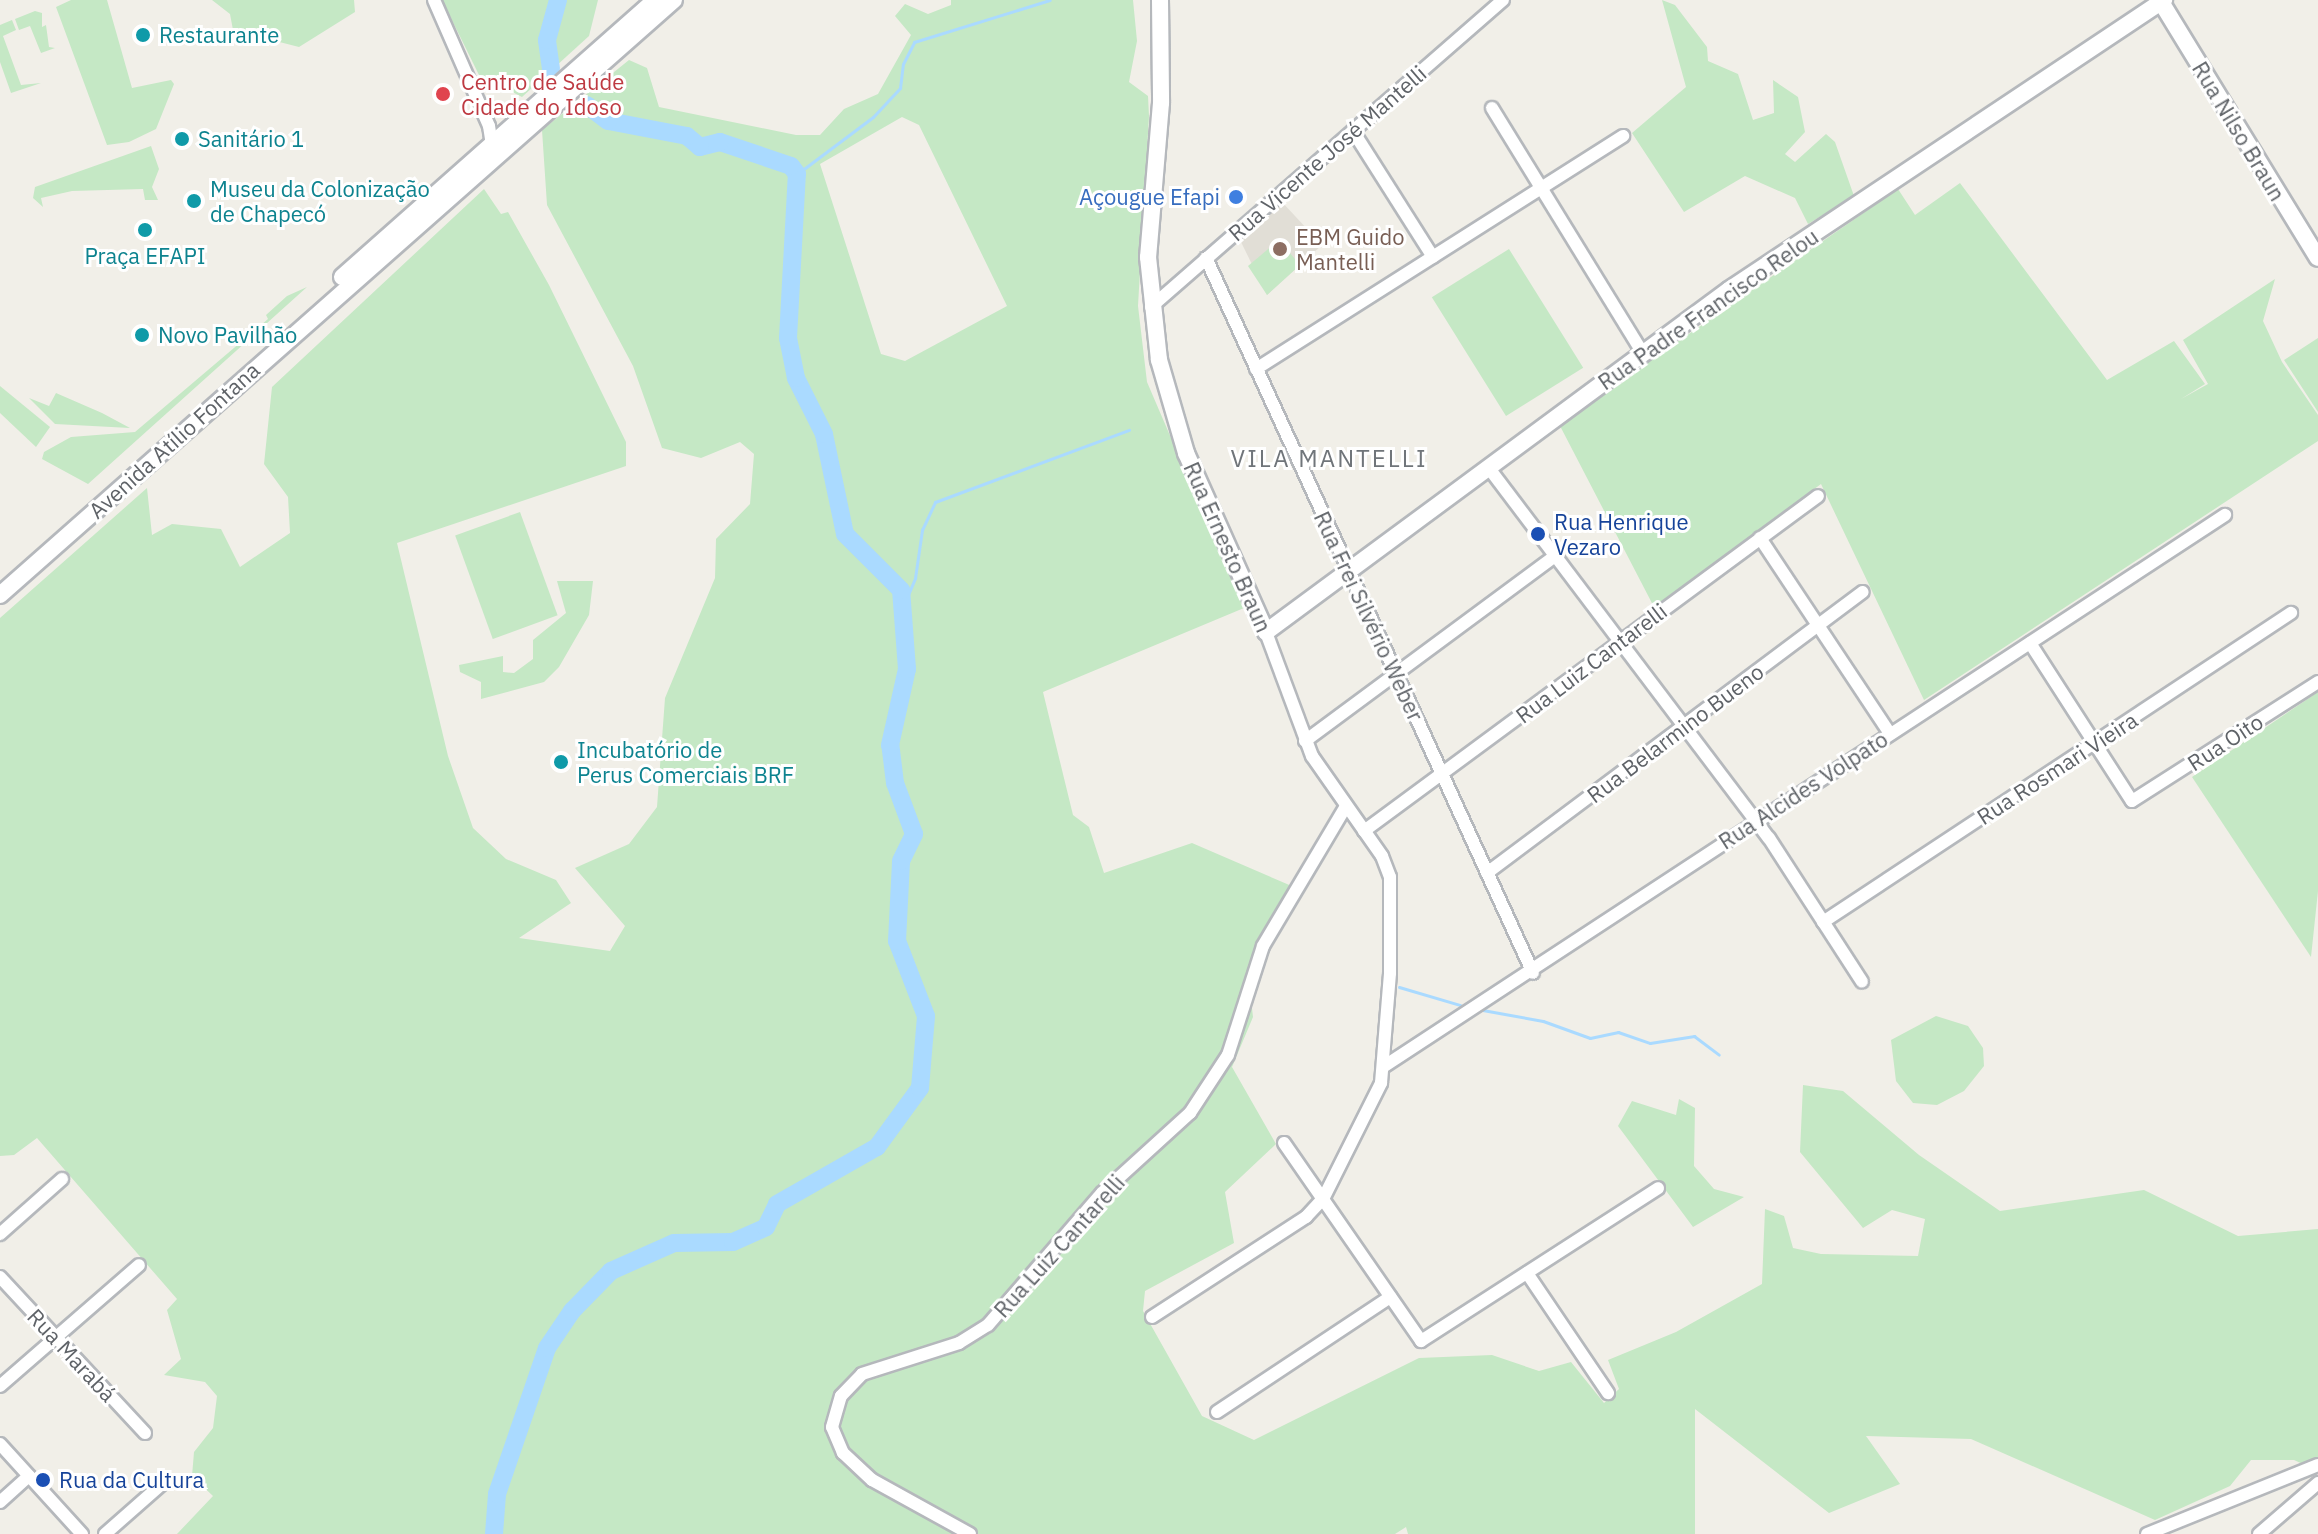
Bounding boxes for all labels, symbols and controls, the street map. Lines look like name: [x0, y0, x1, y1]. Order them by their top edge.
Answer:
place label: Restaurante: [159, 22, 279, 48]
marker: Restaurante: [134, 26, 152, 44]
street label: Rua Nilso Braun: [2187, 57, 2291, 205]
street label: Rua Vicente José Mantelli: [1223, 60, 1431, 246]
place label: Centro de Saúde Cidade do Idoso: [461, 68, 624, 120]
marker: Centro de Saúde Cidade do Idoso: [432, 83, 454, 105]
place label: Sanitário 1: [198, 126, 304, 152]
marker: Sanitário 1: [173, 130, 191, 148]
place label: Museu da Colonização de Chapecó: [210, 175, 430, 226]
place label: Açougue Efapi: [1079, 184, 1220, 210]
marker: Açougue Efapi: [1227, 188, 1245, 206]
marker: Museu da Colonização de Chapecó: [185, 192, 203, 210]
marker: Praça EFAPI: [136, 221, 154, 239]
place label: EBM Guido Mantelli: [1296, 223, 1405, 274]
street label: Rua Padre Francisco Relou: [1593, 223, 1823, 395]
marker: EBM Guido Mantelli: [1271, 240, 1289, 258]
place label: Praça EFAPI: [84, 243, 206, 269]
place label: Novo Pavilhão: [158, 322, 297, 348]
marker: Novo Pavilhão: [133, 326, 151, 344]
street label: Avenida Atílio Fontana: [83, 356, 265, 524]
district label: VILA MANTELLI: [1231, 445, 1427, 473]
street label: Rua Ernesto Braun: [1179, 458, 1277, 636]
street label: Rua Frei Silvério Weber: [1309, 507, 1429, 725]
place label: Rua Henrique Vezaro: [1554, 508, 1689, 560]
marker: Rua Henrique Vezaro: [1529, 525, 1547, 543]
street label: Rua Luiz Cantarelli: [1510, 598, 1672, 728]
street label: Rua Belarmino Bueno: [1582, 658, 1768, 808]
street label: Rua Rosmari Vieira: [1972, 706, 2142, 830]
street label: Rua Oito: [2182, 708, 2268, 776]
street label: Rua Alcides Volpato: [1713, 725, 1893, 855]
place label: Incubatório de Perus Comerciais BRF: [577, 736, 794, 788]
marker: Incubatório de Perus Comerciais BRF: [552, 753, 570, 771]
street label: Rua Luiz Cantarelli: [988, 1169, 1130, 1323]
street label: Rua Marabá: [22, 1303, 122, 1407]
place label: Rua da Cultura: [59, 1467, 204, 1493]
marker: Rua da Cultura: [34, 1471, 52, 1489]

